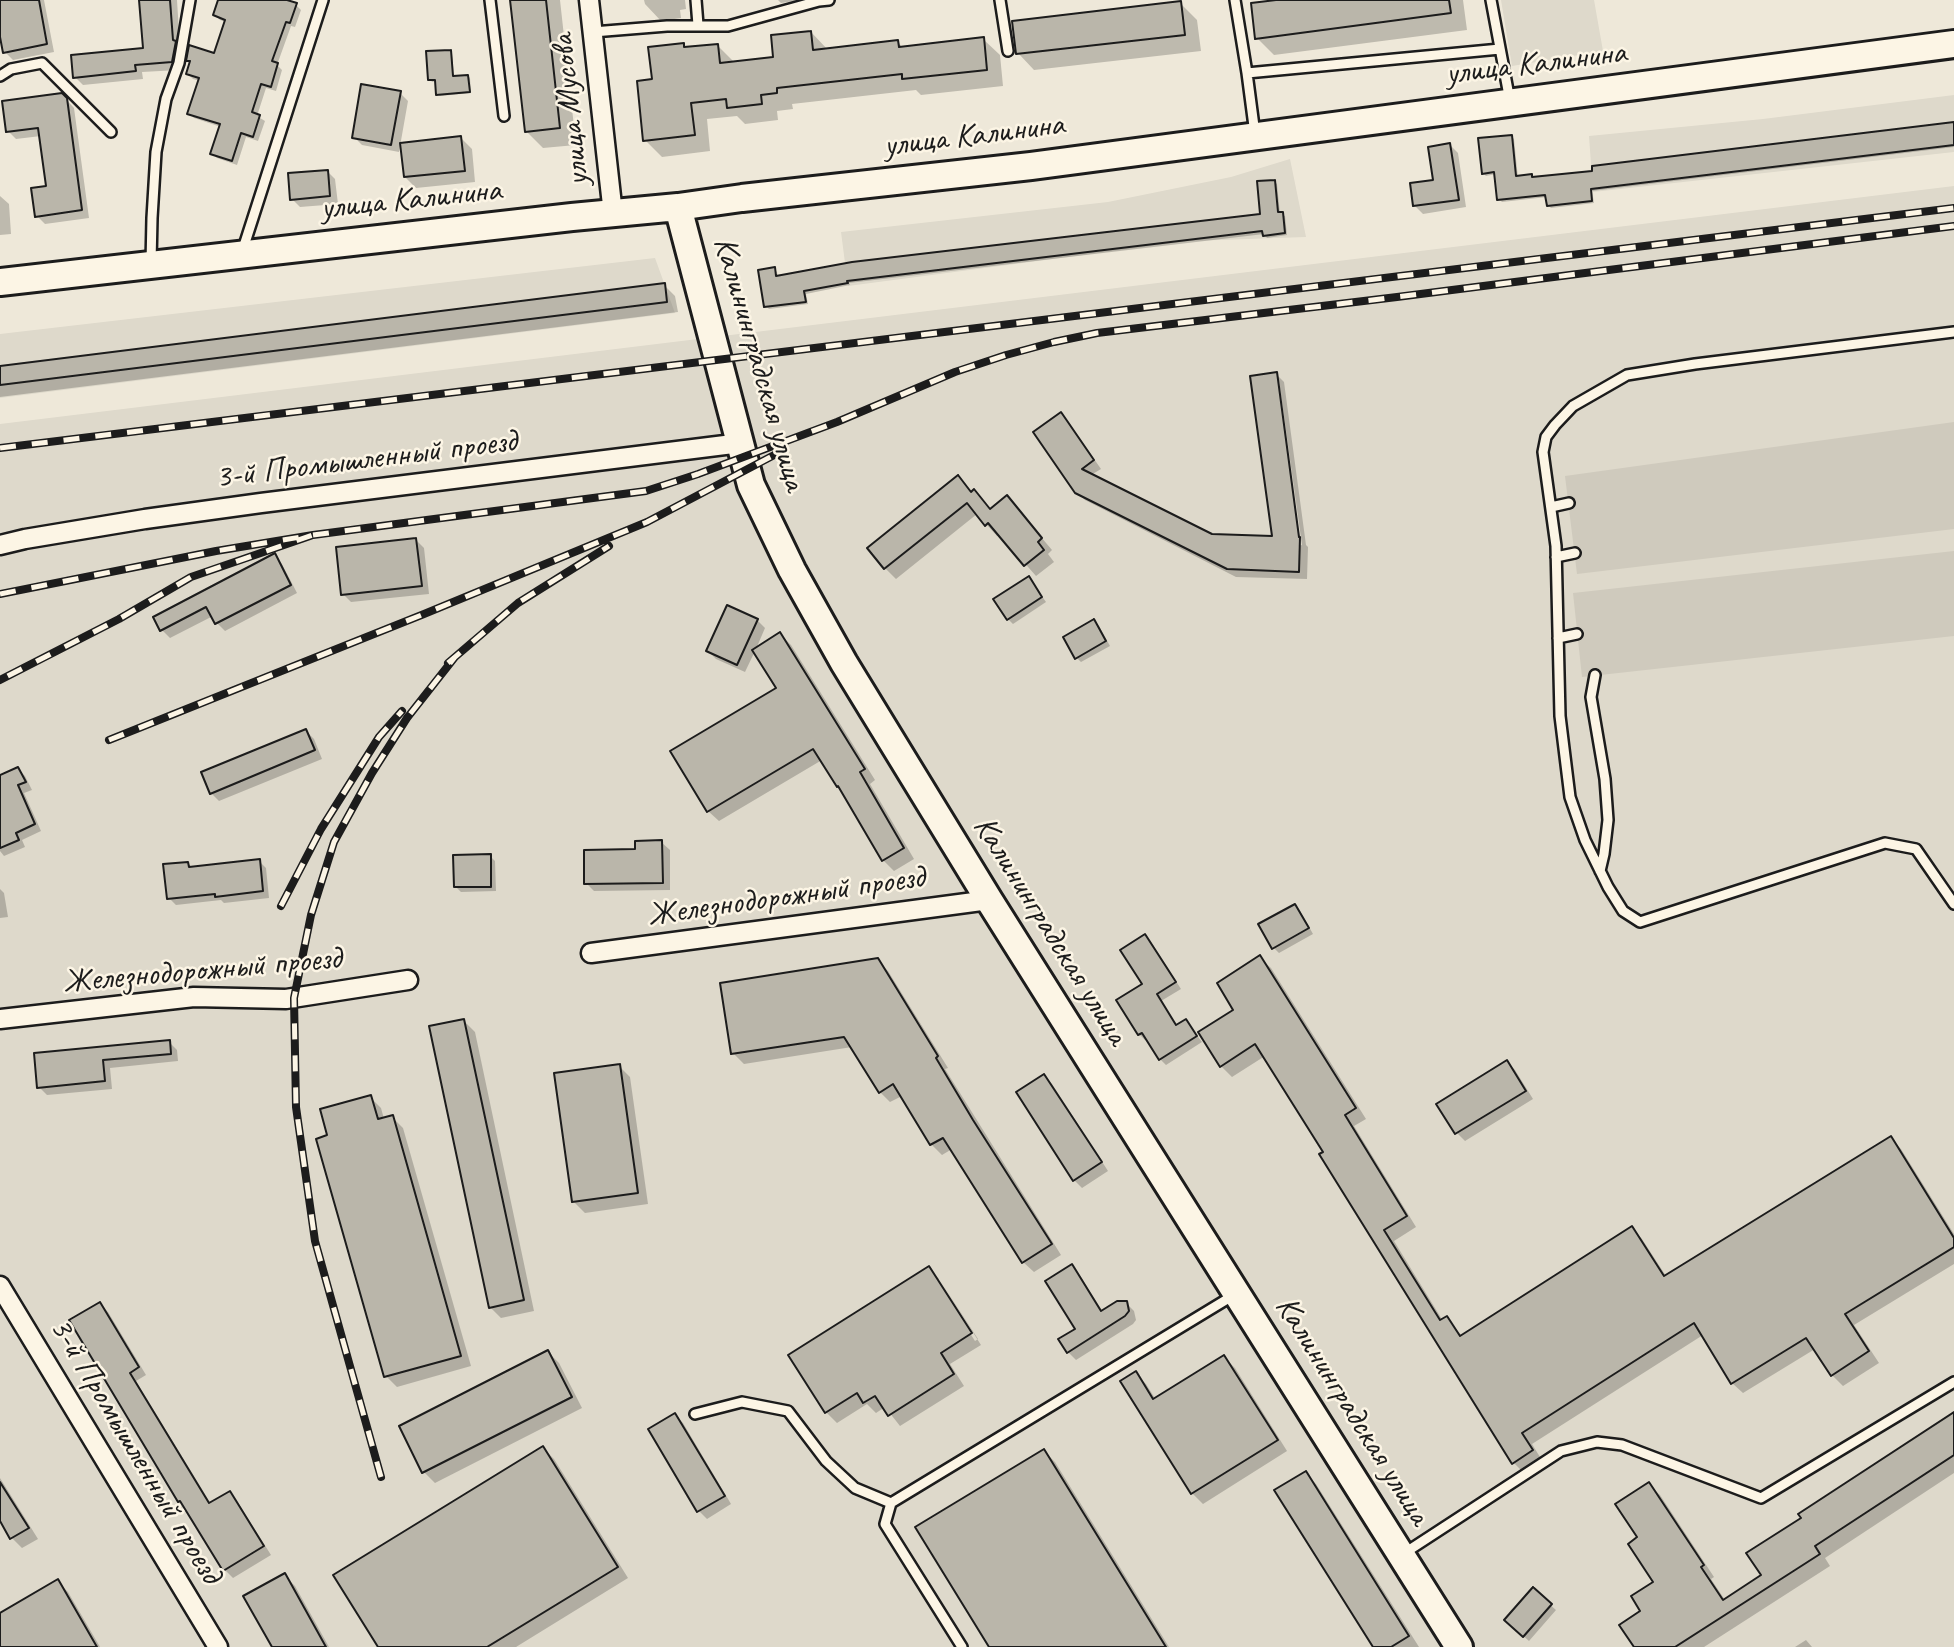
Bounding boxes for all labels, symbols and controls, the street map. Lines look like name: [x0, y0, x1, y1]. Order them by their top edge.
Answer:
street label: улица Мусова: [543, 32, 599, 188]
street label: улица Калинина: [1444, 33, 1628, 95]
street label: улица Калинина: [882, 105, 1066, 167]
street label: улица Калинина: [319, 171, 503, 229]
street label: Калининградская улица: [704, 233, 814, 495]
street label: 3-й Промышленный проезд: [213, 422, 519, 498]
street label: Калининградская улица: [964, 809, 1136, 1053]
street label: Железнодорожный проезд: [645, 858, 927, 936]
street label: Железнодорожный проезд: [61, 939, 343, 1003]
street label: Калининградская улица: [1266, 1289, 1438, 1533]
street label: 3-й Промышленный проезд: [40, 1311, 230, 1591]

